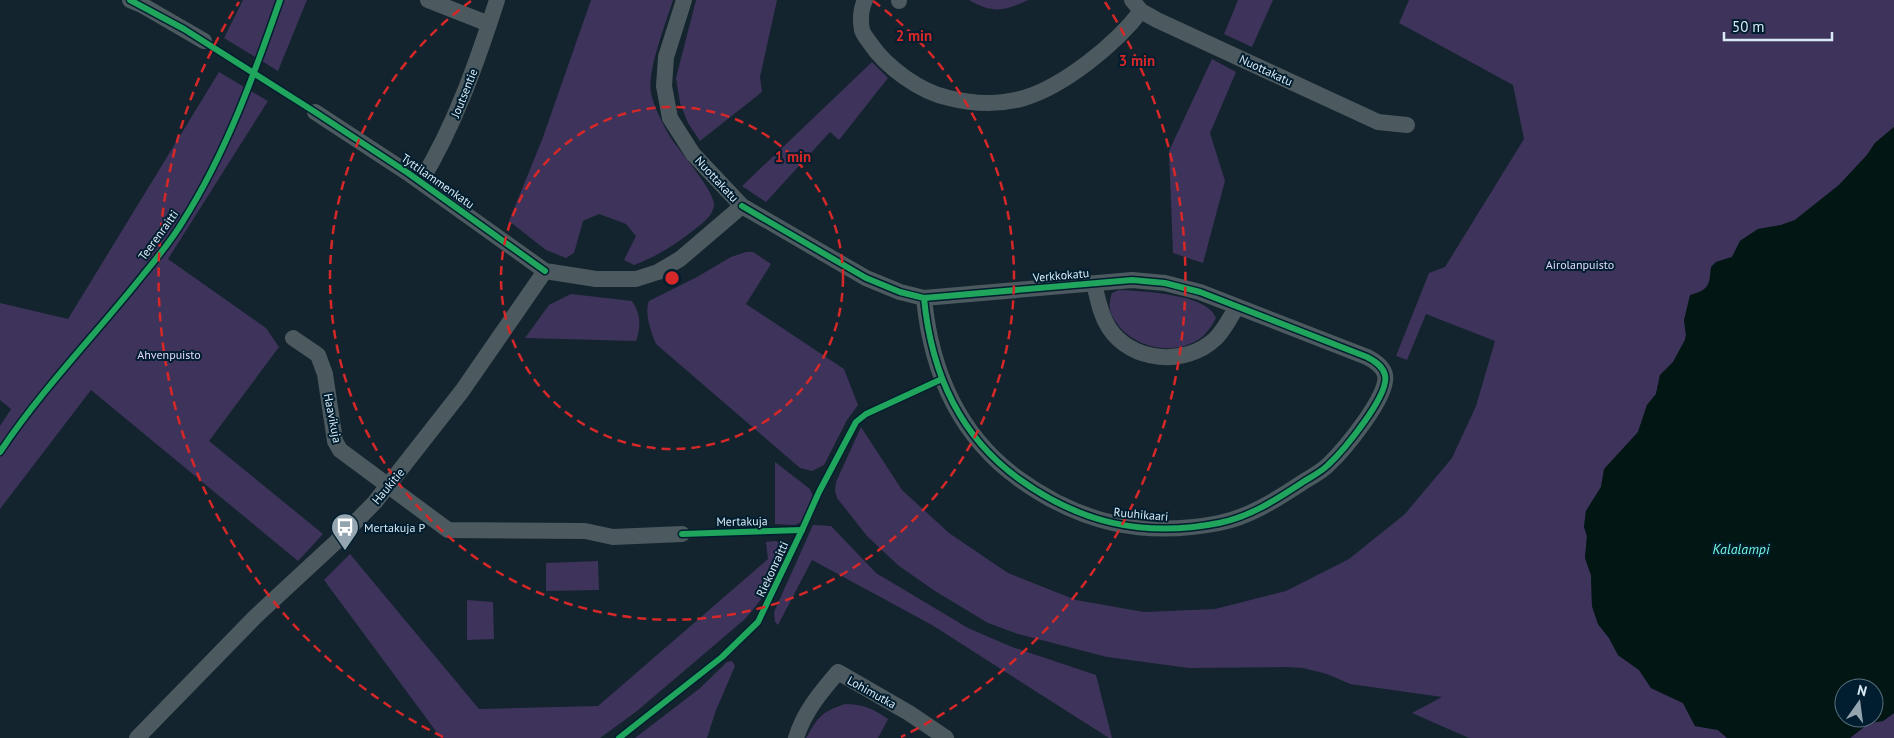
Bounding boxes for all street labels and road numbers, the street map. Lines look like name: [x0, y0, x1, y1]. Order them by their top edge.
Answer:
street label: Nuottakatu: [1237, 51, 1295, 89]
street label: Joutsentie: [447, 66, 481, 121]
street label: Tyttilammenkatu: [399, 150, 477, 212]
street label: Nuottakatu: [692, 153, 742, 205]
street label: Teerenraitti: [135, 207, 181, 263]
street label: Verkkokatu: [1031, 265, 1090, 285]
street label: Haavikuja: [321, 392, 345, 444]
street label: Haukitie: [368, 465, 408, 507]
street label: Ruuhikaari: [1113, 504, 1169, 524]
street label: Mertakuja: [716, 513, 768, 529]
street label: Riekonraitti: [753, 539, 791, 599]
street label: Lohimutka: [845, 672, 899, 712]

